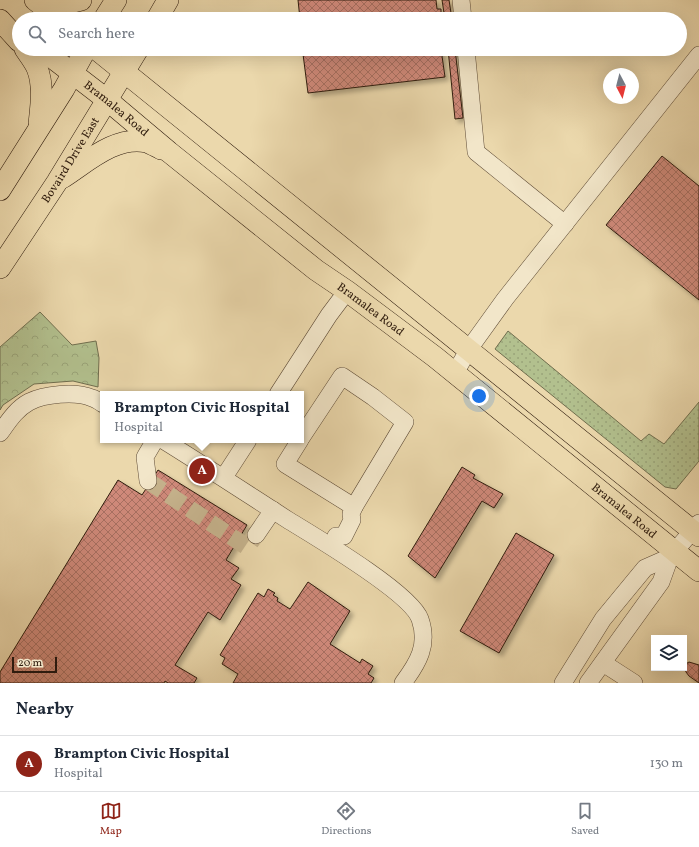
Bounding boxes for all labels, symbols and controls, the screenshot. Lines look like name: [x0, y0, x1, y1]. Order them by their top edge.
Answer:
search box: [12, 12, 687, 56]
icon: search: [26, 23, 48, 45]
text: Search here: [58, 24, 135, 45]
north arrow: [603, 68, 639, 104]
street label: Bramalea Road: [80, 78, 152, 141]
street label: Bovaird Drive East: [38, 114, 104, 206]
street label: Bramalea Road: [333, 279, 407, 340]
your location: [469, 386, 489, 406]
popup: [100, 391, 304, 443]
text: Brampton Civic Hospital: [114, 398, 290, 419]
text: Hospital: [114, 419, 163, 437]
pin: A: [189, 456, 215, 486]
street label: Bramalea Road: [588, 480, 660, 543]
map controls: [651, 635, 687, 671]
button: layers: [651, 635, 687, 671]
scale bar: [12, 655, 57, 674]
text: 20 m: [18, 656, 42, 671]
text: Nearby: [16, 698, 74, 721]
text: Brampton Civic Hospital: [54, 744, 229, 765]
text: A: [24, 755, 34, 773]
text: 130 m: [650, 755, 683, 773]
text: Hospital: [54, 765, 103, 783]
tab: Map: [100, 800, 122, 839]
tab: Directions: [321, 800, 372, 839]
tab: Saved: [571, 800, 599, 839]

